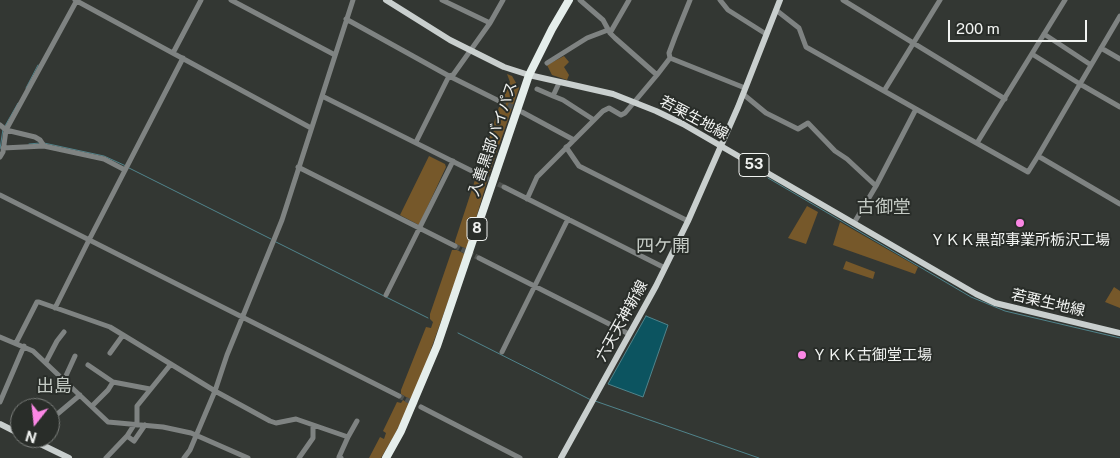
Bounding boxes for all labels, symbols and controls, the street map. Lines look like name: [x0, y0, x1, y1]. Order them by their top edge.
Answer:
scale bar: [950, 10, 1089, 42]
text: 200 m: [956, 20, 1000, 37]
street label: 入善黒部バイパス: [465, 79, 521, 199]
street label: 若栗生地線: [657, 92, 731, 144]
road number: 53: [739, 154, 769, 176]
district label: 古御堂: [857, 196, 911, 218]
marker: ＹＫＫ黒部事業所栃沢工場: [1014, 217, 1026, 229]
road number: 8: [467, 218, 487, 240]
place label: ＹＫＫ黒部事業所栃沢工場: [930, 231, 1110, 249]
district label: 四ケ開: [636, 235, 690, 257]
street label: 六天天神新線: [592, 277, 652, 365]
street label: 若栗生地線: [1009, 286, 1087, 320]
place label: ＹＫＫ古御堂工場: [812, 346, 932, 364]
marker: ＹＫＫ古御堂工場: [796, 349, 808, 361]
district label: 出島: [36, 375, 72, 397]
north arrow: [10, 398, 60, 448]
text: N: [24, 427, 39, 446]

